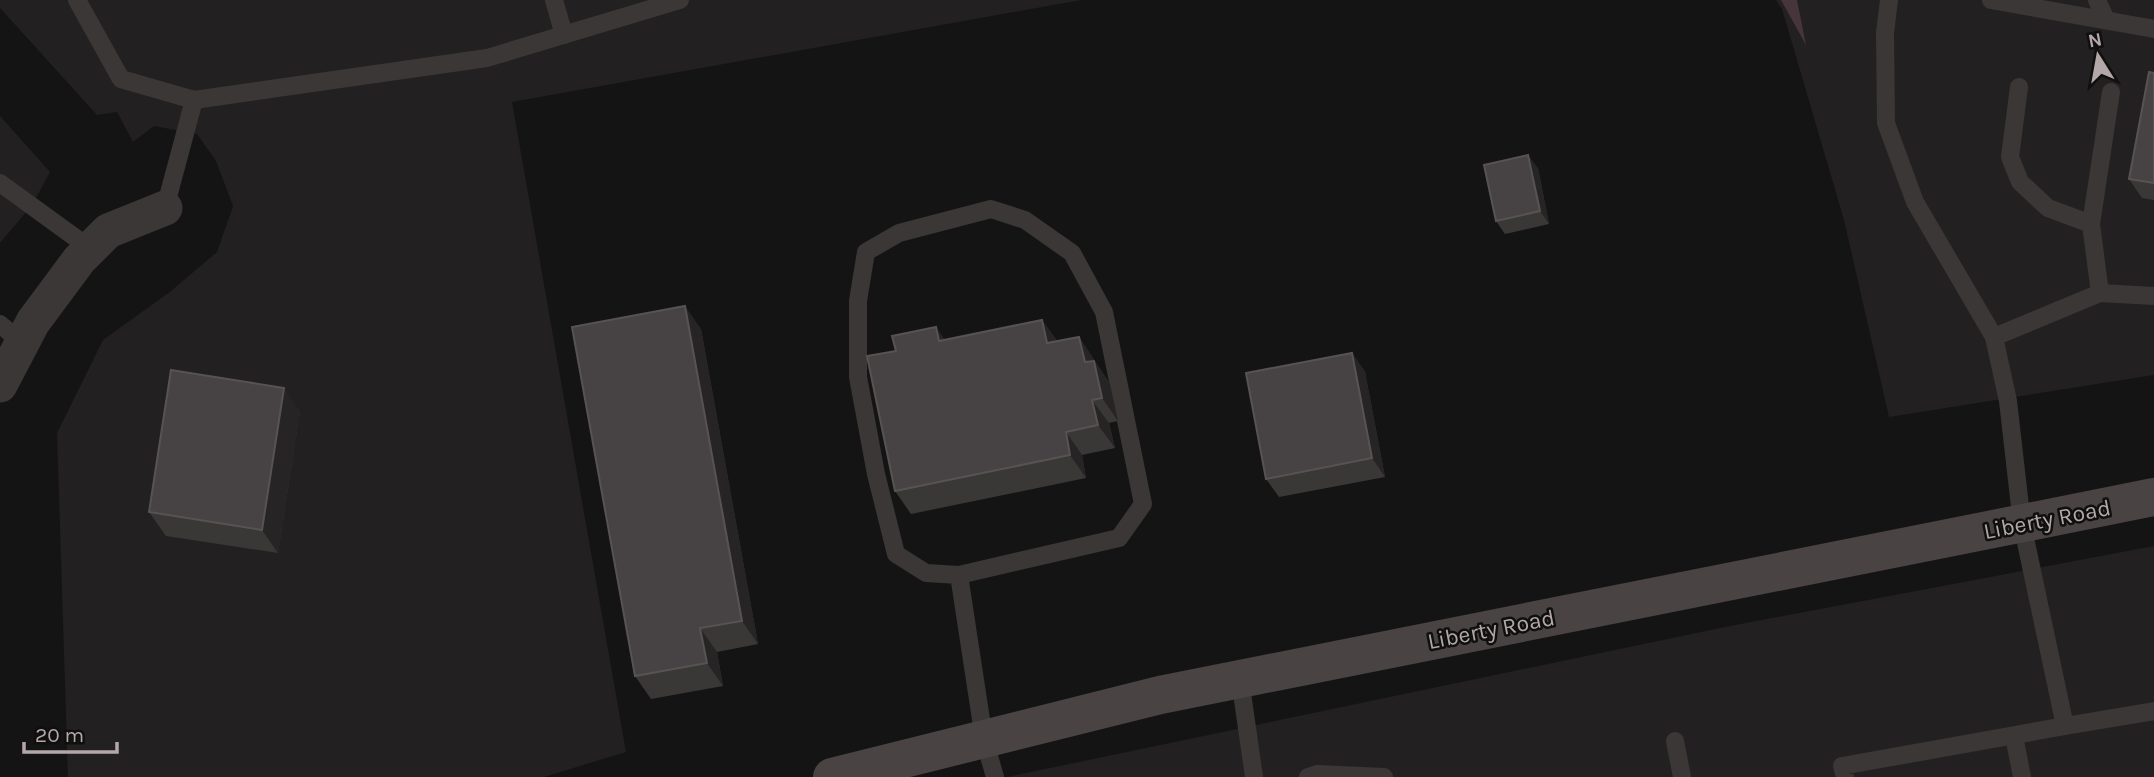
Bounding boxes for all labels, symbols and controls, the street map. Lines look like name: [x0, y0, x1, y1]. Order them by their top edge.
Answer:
north arrow: [2063, 21, 2133, 91]
text: N: [2086, 28, 2104, 52]
street label: Liberty Road: [1981, 494, 2113, 545]
street label: Liberty Road: [1425, 604, 1557, 655]
scale bar: [24, 710, 117, 754]
text: 20 m: [35, 723, 84, 747]

